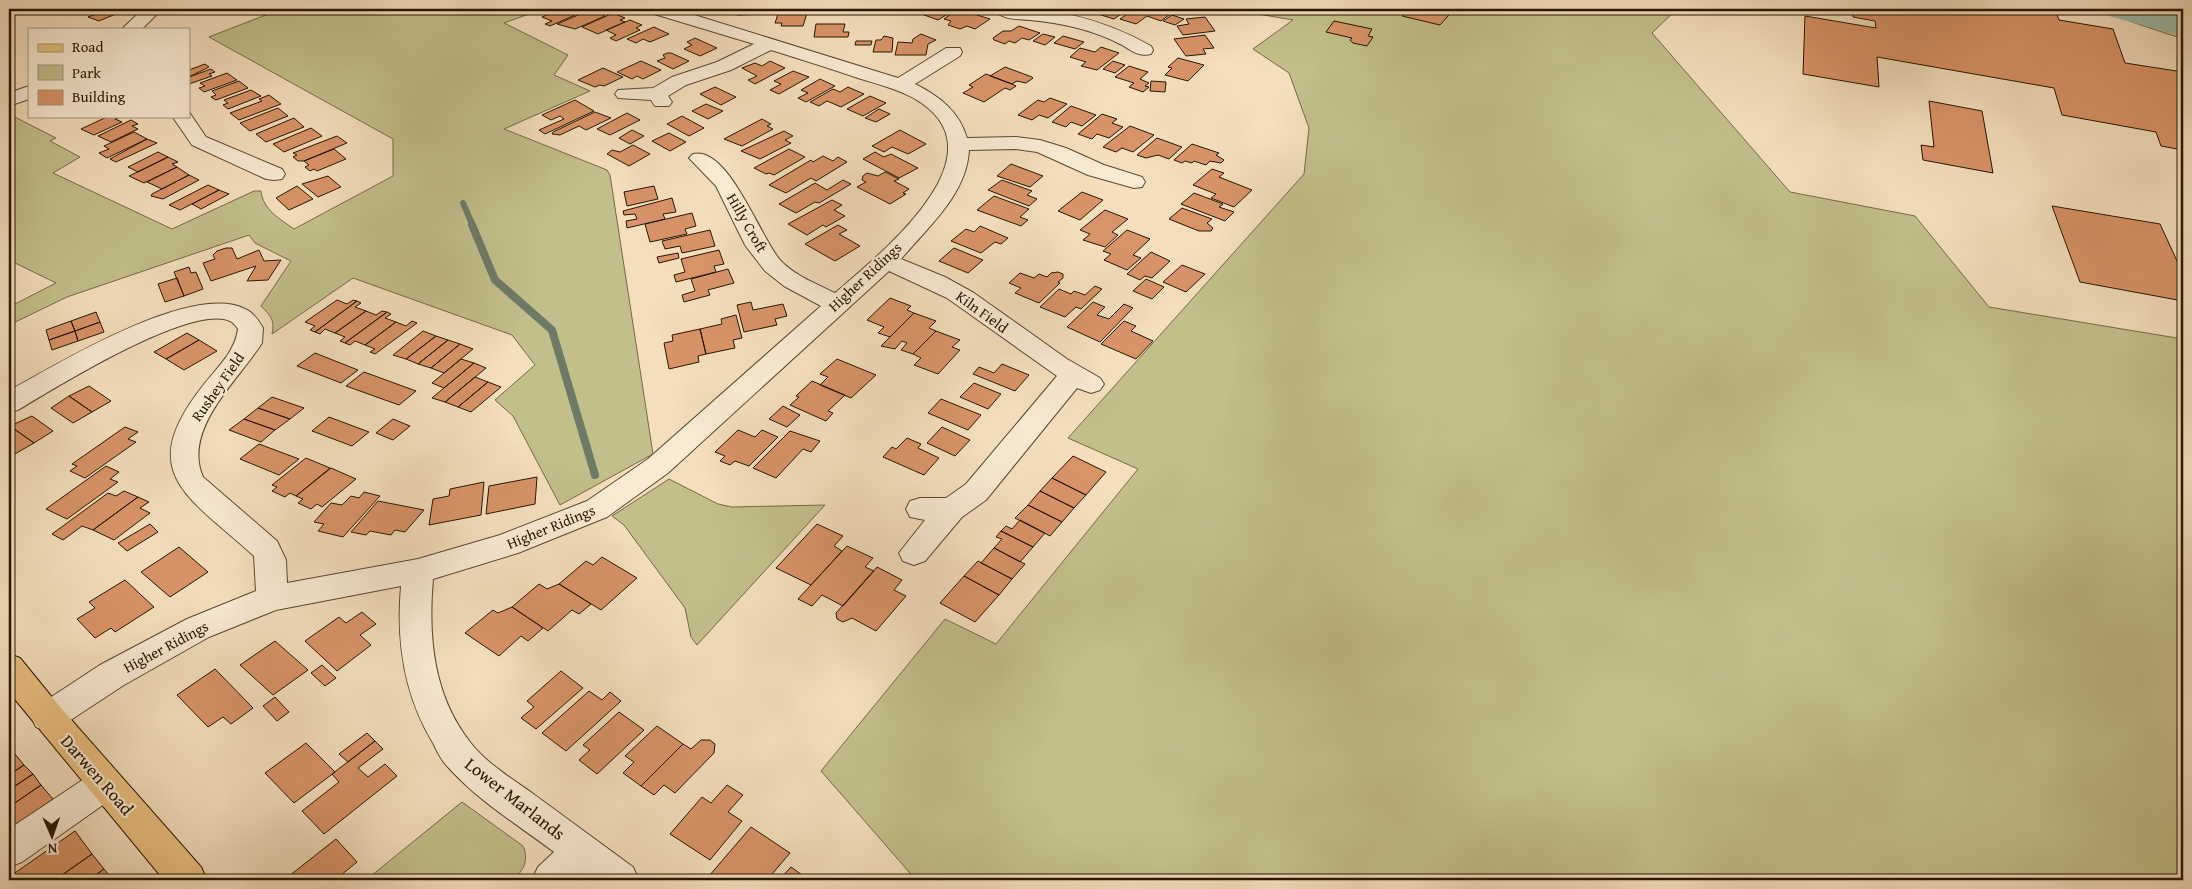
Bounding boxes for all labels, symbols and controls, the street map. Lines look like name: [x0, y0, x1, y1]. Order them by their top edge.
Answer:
legend: [28, 28, 190, 118]
text: Road: [72, 36, 103, 57]
text: Park: [72, 62, 101, 83]
text: Building: [72, 86, 126, 107]
street label: Hilly Croft: [722, 189, 773, 257]
street label: Higher Ridings: [823, 237, 906, 316]
street label: Kiln Field: [952, 286, 1013, 338]
street label: Rushey Field: [186, 348, 249, 425]
street label: Higher Ridings: [504, 499, 598, 554]
street label: Higher Ridings: [120, 615, 212, 678]
street label: Darwen Road: [55, 728, 140, 821]
street label: Lower Marlands: [459, 751, 571, 847]
north arrow: [28, 812, 78, 862]
text: N: [47, 839, 57, 859]

